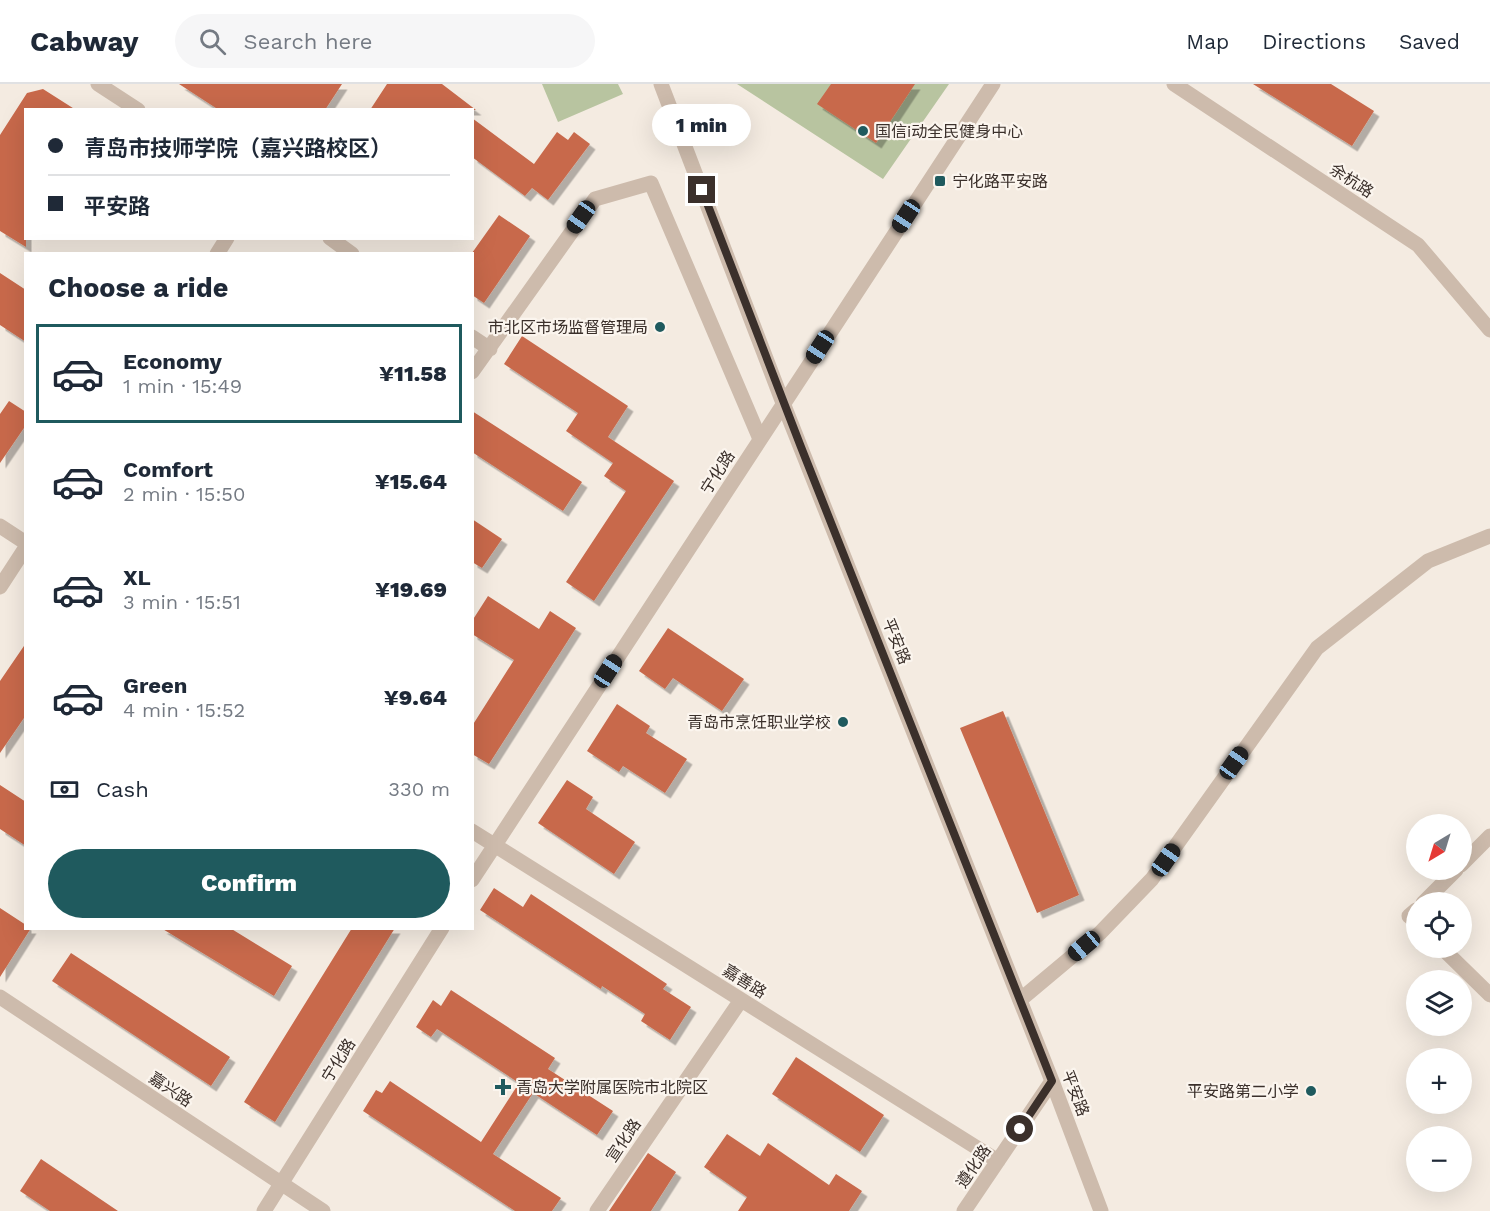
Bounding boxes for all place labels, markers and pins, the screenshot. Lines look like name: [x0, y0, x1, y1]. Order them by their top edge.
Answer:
place label: 国信i动全民健身中心: [875, 122, 1023, 141]
marker: 国信i动全民健身中心: [856, 124, 870, 138]
place label: 宁化路平安路: [952, 172, 1048, 191]
marker: 宁化路平安路: [933, 174, 947, 188]
place label: 市北区市场监督管理局: [488, 318, 648, 337]
marker: 市北区市场监督管理局: [653, 320, 667, 334]
place label: 青岛市烹饪职业学校: [687, 713, 831, 732]
marker: 青岛市烹饪职业学校: [836, 715, 850, 729]
marker: 青岛大学附属医院市北院区: [494, 1078, 512, 1096]
place label: 青岛大学附属医院市北院区: [516, 1078, 708, 1097]
place label: 平安路第二小学: [1187, 1082, 1299, 1101]
marker: 平安路第二小学: [1304, 1084, 1318, 1098]

